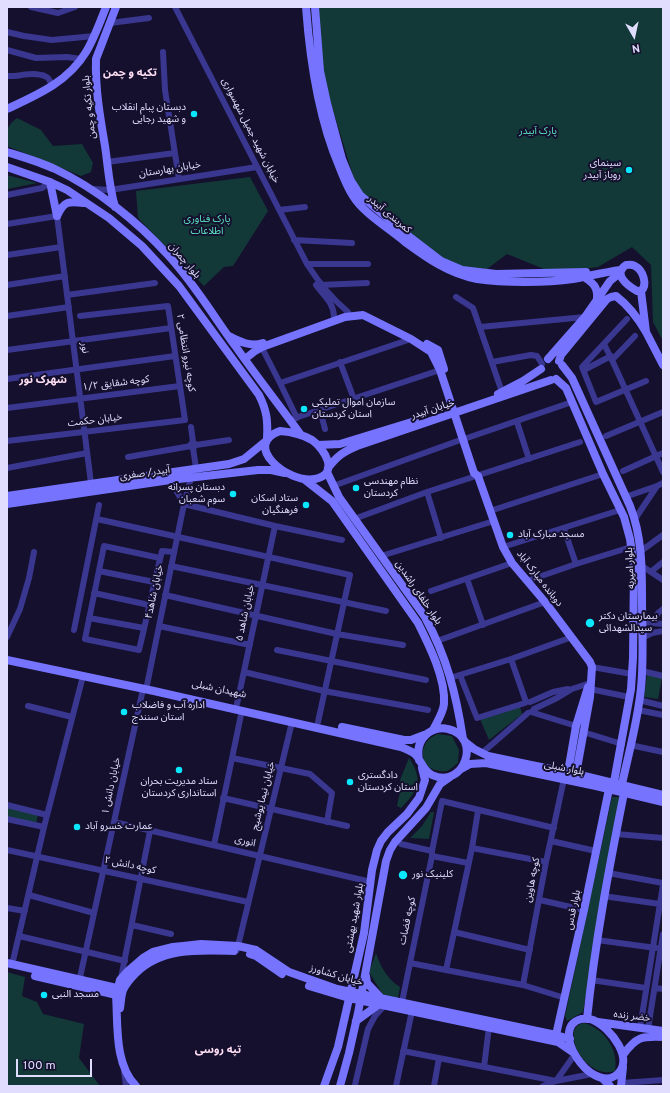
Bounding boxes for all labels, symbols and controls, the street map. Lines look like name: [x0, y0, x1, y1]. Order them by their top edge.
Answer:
north arrow: [614, 16, 654, 56]
text: N: [631, 40, 641, 55]
district label: تکیه و چمن: [103, 67, 157, 81]
street label: بلوار تکیه و چمن: [81, 75, 99, 139]
street label: خیابان شهید جمیل شهسواری: [218, 76, 282, 186]
place label: دبستان پبام انقلاب و شهید رجایی: [112, 102, 186, 126]
marker: دبستان پبام انقلاب و شهید رجایی: [189, 109, 199, 119]
park label: پارک آبیدر: [519, 126, 557, 138]
place label: سینمای روباز آبیدر: [583, 158, 621, 182]
street label: خیابان بهارستان: [138, 159, 202, 181]
marker: سینمای روباز آبیدر: [624, 165, 634, 175]
street label: کمربندی آبیدر: [365, 193, 413, 237]
park label: پارک فناوری اطلاعات: [184, 214, 230, 238]
street label: بلوار چمران: [165, 241, 203, 281]
street label: کوچه نیرو انتظامی ۲: [173, 313, 197, 393]
street label: نور: [77, 342, 91, 354]
district label: شهرک نور: [19, 374, 67, 388]
street label: کوچه شقایق ۱/۲: [82, 374, 150, 394]
place label: سازمان اموال تملیکی استان کردستان: [312, 397, 395, 420]
street label: خیابان آبیدر: [410, 397, 456, 423]
marker: سازمان اموال تملیکی استان کردستان: [299, 404, 309, 414]
street label: خیابان حکمت: [67, 412, 123, 430]
street label: آبیدر/ صفری: [119, 465, 171, 483]
place label: نظام مهندسی کردستان: [364, 476, 418, 500]
place label: دبستان پسرانه سوم شعبان: [168, 482, 225, 506]
marker: نظام مهندسی کردستان: [351, 483, 361, 493]
marker: دبستان پسرانه سوم شعبان: [228, 489, 238, 499]
place label: ستاد اسکان فرهنگیان: [251, 493, 298, 516]
marker: ستاد اسکان فرهنگیان: [301, 500, 311, 510]
place label: مسجد مبارک آباد: [518, 529, 584, 541]
marker: مسجد مبارک آباد: [505, 530, 515, 540]
street label: بلوار امیریه: [624, 547, 638, 589]
street label: دوبانده مبارک آباد: [513, 549, 565, 609]
street label: بلوار خلفای راشدین: [392, 559, 444, 627]
street label: خیابان شاهد۴: [143, 564, 167, 620]
street label: خیابان شاهد ۵: [234, 584, 258, 642]
place label: بیمارستان دکتر سیدالشهدائی: [599, 611, 658, 634]
marker: بیمارستان دکتر سیدالشهدائی: [584, 617, 596, 629]
street label: شهیدان شبلی: [191, 678, 247, 702]
place label: اداره آب و فاضلاب استان سنندج: [132, 700, 205, 724]
marker: اداره آب و فاضلاب استان سنندج: [119, 707, 129, 717]
street label: خیابان دانش ۱: [100, 756, 124, 816]
street label: بلوار شبلی: [543, 759, 585, 779]
street label: خیابان نیما یوشیج: [250, 760, 278, 832]
marker: ستاد مدیریت بحران استانداری کردستان: [174, 765, 184, 775]
place label: دادگستری استان کردستان: [358, 770, 418, 794]
place label: ستاد مدیریت بحران استانداری کردستان: [140, 776, 218, 800]
marker: دادگستری استان کردستان: [345, 777, 355, 787]
place label: عمارت خسرو آباد: [85, 821, 153, 833]
marker: عمارت خسرو آباد: [72, 822, 82, 832]
street label: انوری: [233, 834, 257, 850]
street label: کوچه دانش ۲: [103, 855, 157, 877]
street label: کوچه هاوین: [523, 857, 543, 903]
marker: کلینیک نور: [397, 869, 409, 881]
place label: کلینیک نور: [412, 869, 453, 881]
street label: بلوار شهید بهشتی: [343, 882, 367, 954]
street label: بلوار قدس: [564, 889, 584, 931]
street label: کوچه فضات: [397, 896, 419, 946]
street label: خیابان کشاورز: [308, 963, 364, 989]
place label: مسجد النبی: [52, 989, 99, 1001]
marker: مسجد النبی: [39, 990, 49, 1000]
street label: خضر زنده: [613, 1009, 651, 1025]
district label: تپه روسی: [195, 1044, 241, 1058]
scale bar: [18, 1051, 94, 1077]
text: 100 m: [23, 1058, 56, 1074]

